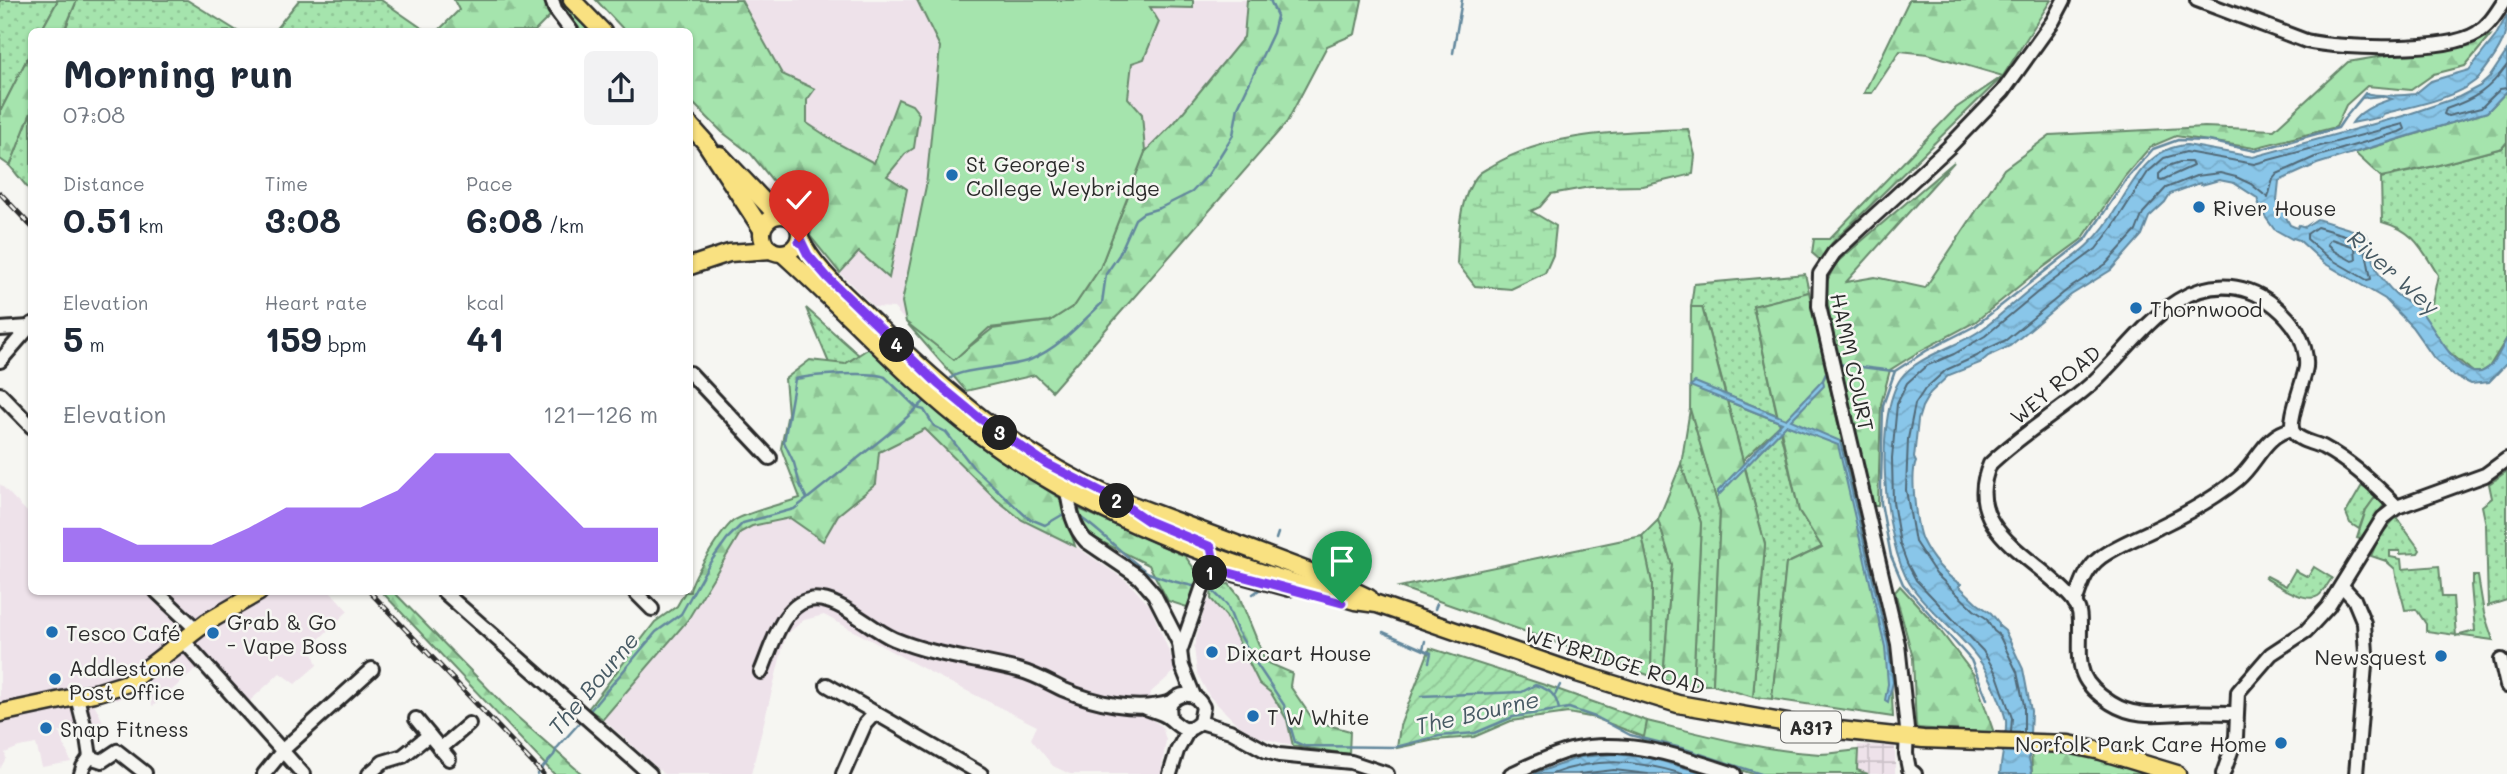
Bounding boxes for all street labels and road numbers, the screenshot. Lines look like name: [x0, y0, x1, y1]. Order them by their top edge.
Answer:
street label: HAMM COURT: [1825, 290, 1881, 434]
street label: WEY ROAD: [2004, 338, 2106, 430]
street label: WEYBRIDGE ROAD: [1521, 620, 1709, 700]
road number: A317: [1781, 712, 1841, 742]

